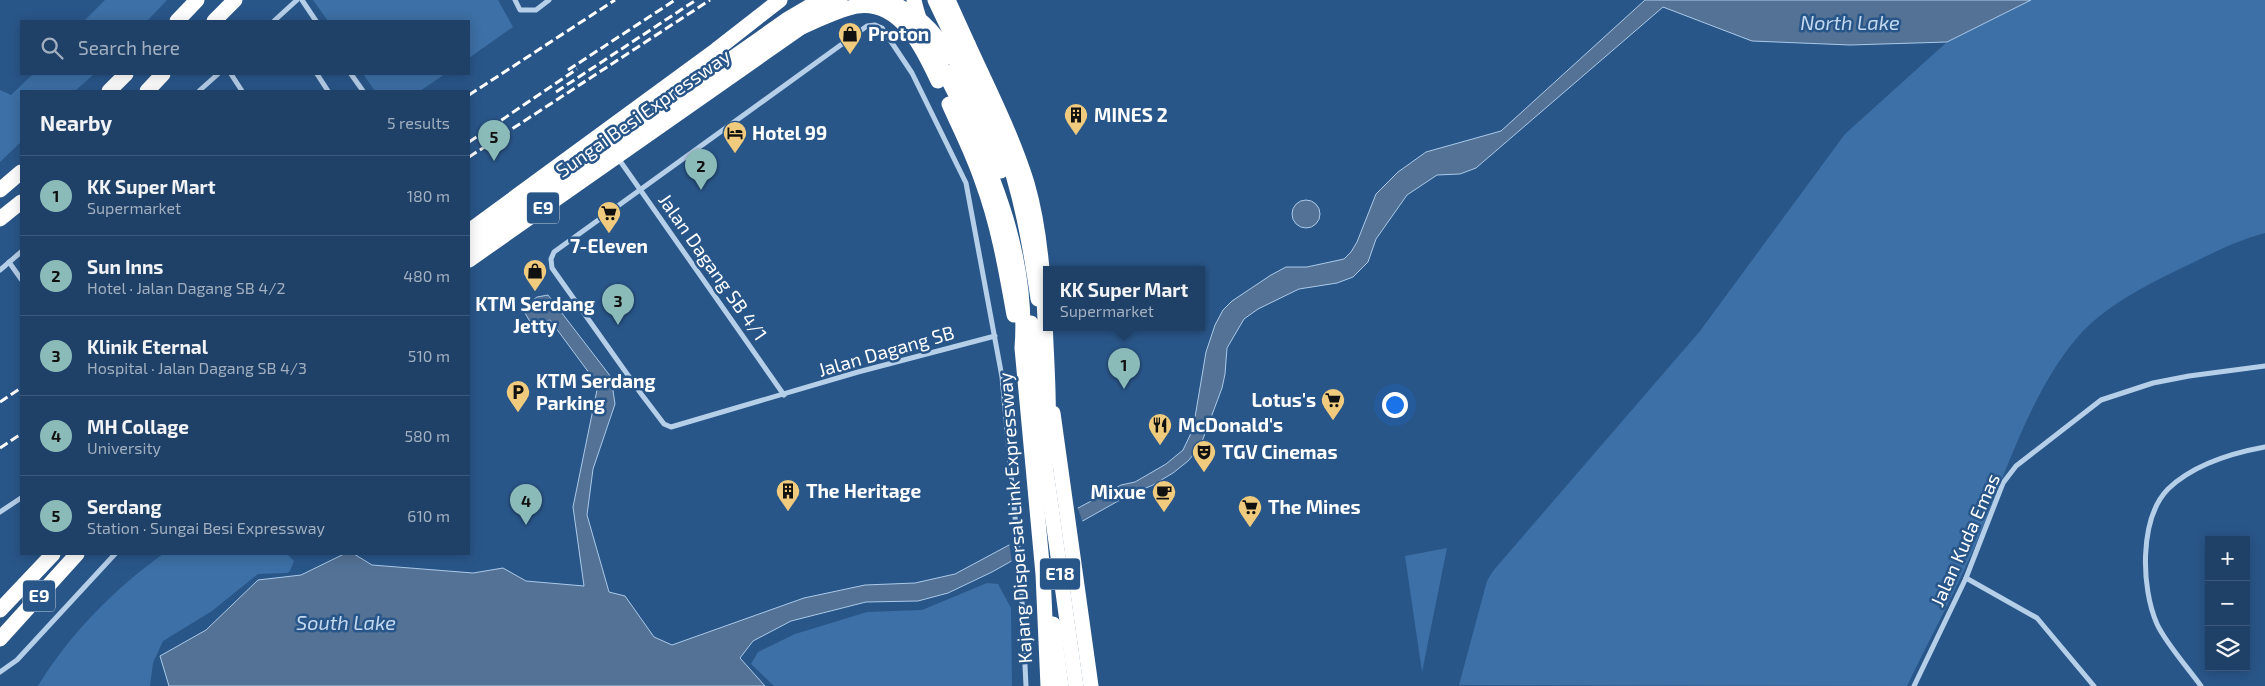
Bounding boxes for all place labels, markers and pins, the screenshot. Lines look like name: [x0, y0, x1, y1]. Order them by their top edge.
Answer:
shop icon: Proton: [837, 21, 863, 55]
place label: Proton: [868, 22, 929, 45]
building icon: MINES 2: [1063, 102, 1089, 136]
place label: MINES 2: [1094, 103, 1168, 126]
pin: 5: [478, 120, 510, 161]
hotel icon: Hotel 99: [722, 120, 748, 154]
place label: Hotel 99: [752, 121, 827, 144]
pin: 2: [685, 149, 717, 190]
supermarket icon: 7-Eleven: [596, 200, 622, 234]
place label: 7-Eleven: [570, 234, 648, 257]
shop icon: KTM Serdang Jetty: [522, 258, 548, 292]
pin: 3: [602, 284, 634, 325]
place label: KTM Serdang Jetty: [475, 292, 595, 338]
pin: 1: [1108, 348, 1140, 389]
place label: KTM Serdang Parking: [536, 369, 655, 414]
parking icon: KTM Serdang Parking: [505, 379, 531, 413]
supermarket icon: Lotus's: [1320, 387, 1346, 421]
place label: Lotus's: [1251, 388, 1316, 411]
restaurant icon: McDonald's: [1147, 412, 1173, 446]
place label: McDonald's: [1178, 413, 1283, 436]
theatre icon: TGV Cinemas: [1191, 439, 1217, 473]
place label: TGV Cinemas: [1222, 440, 1338, 463]
building icon: The Heritage: [775, 478, 801, 512]
place label: The Heritage: [806, 479, 921, 502]
cafe icon: Mixue: [1151, 479, 1177, 513]
place label: Mixue: [1091, 480, 1146, 503]
pin: 4: [510, 484, 542, 525]
supermarket icon: The Mines: [1237, 494, 1263, 528]
place label: The Mines: [1268, 495, 1361, 518]

